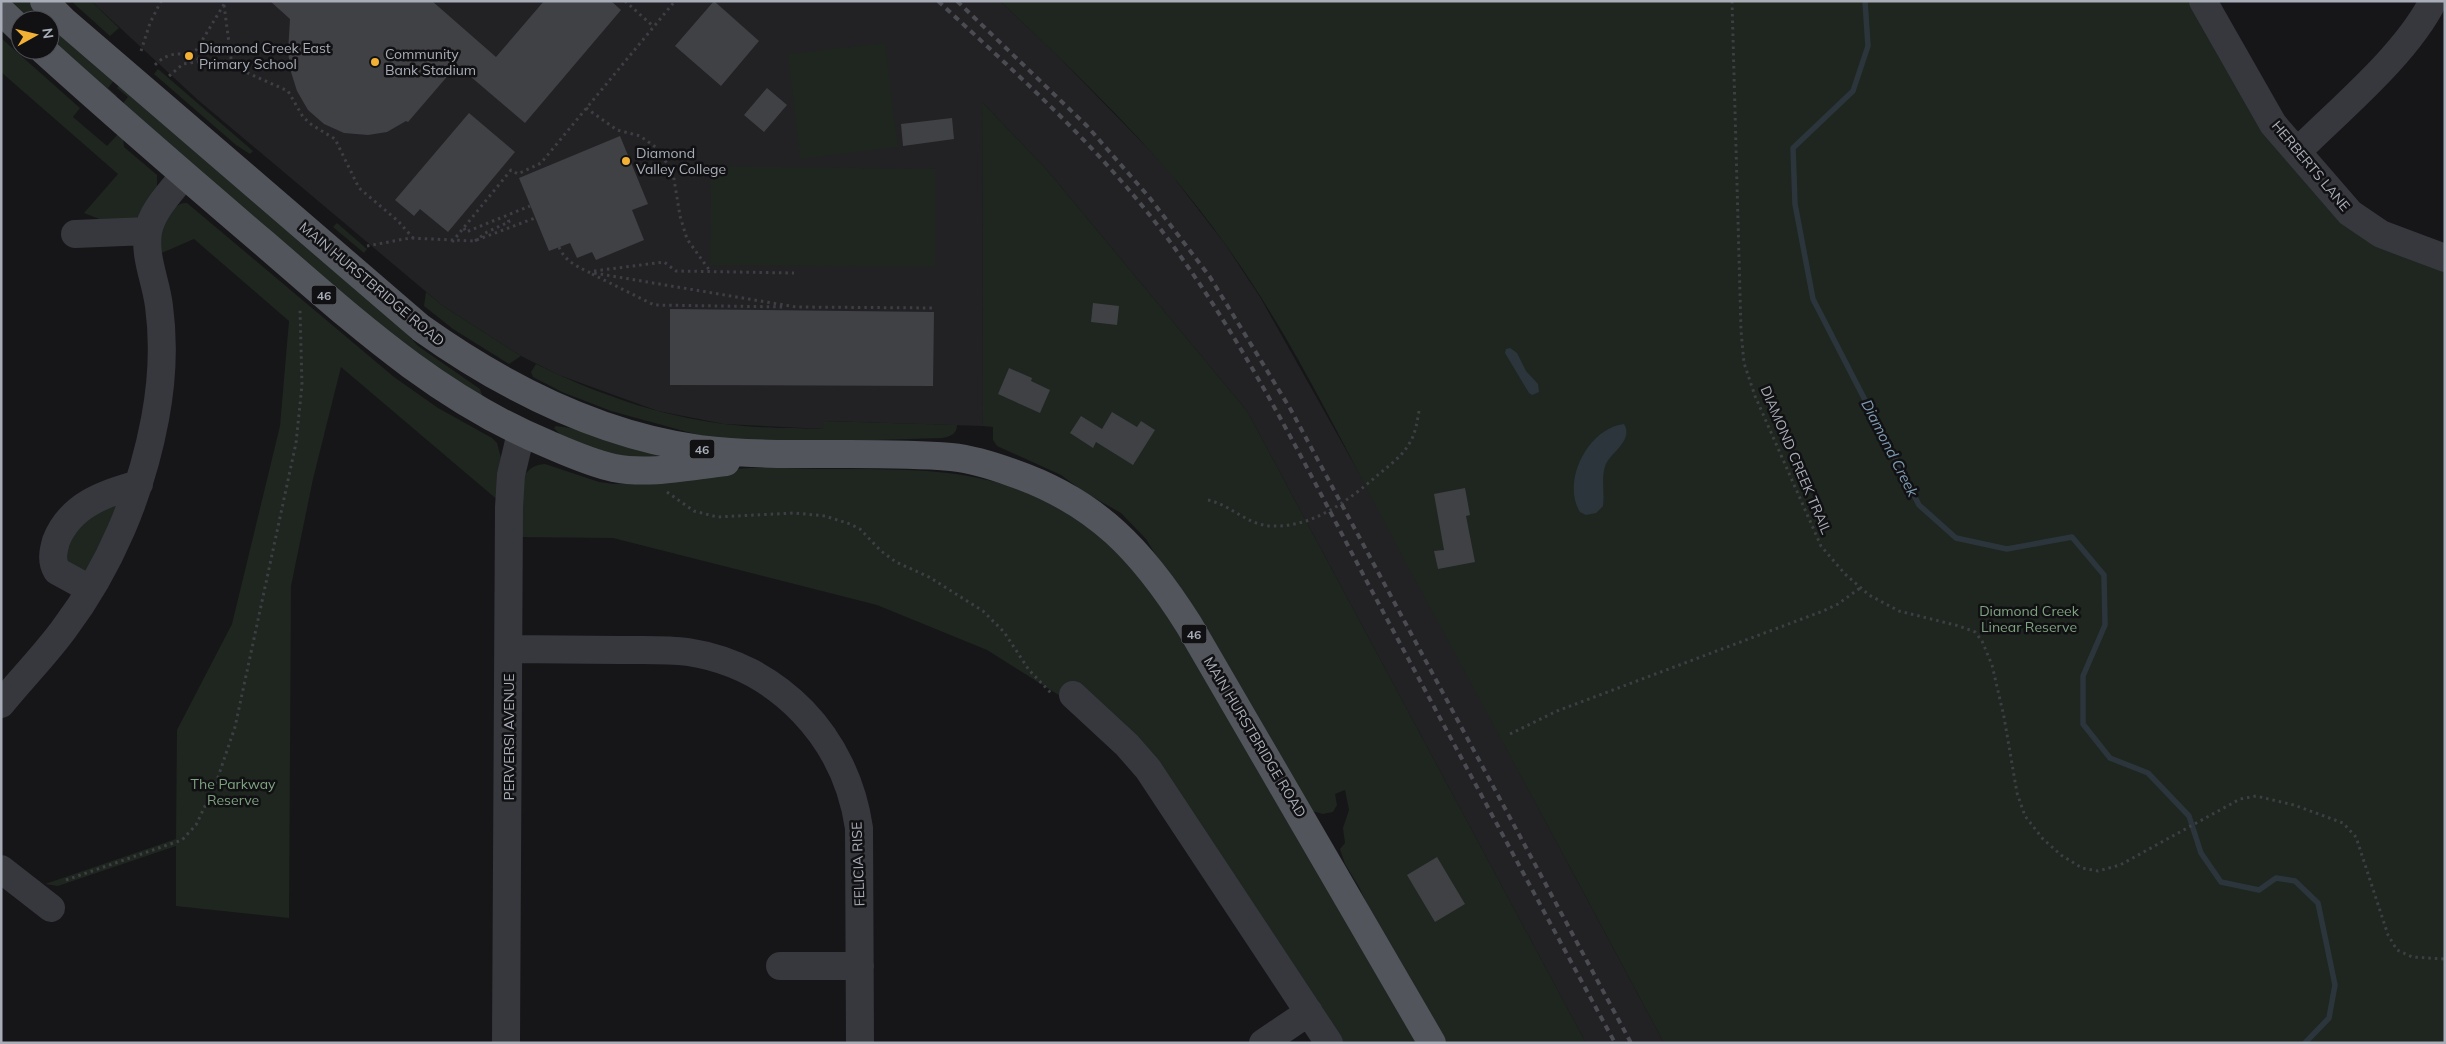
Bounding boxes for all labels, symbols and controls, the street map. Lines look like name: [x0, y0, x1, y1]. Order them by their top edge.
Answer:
north arrow: [10, 10, 60, 60]
text: N: [38, 27, 58, 40]
place label: Diamond Creek East Primary School: [199, 39, 331, 73]
place label: Community Bank Stadium: [385, 45, 476, 79]
marker: Diamond Creek East Primary School: [183, 50, 195, 62]
marker: Community Bank Stadium: [369, 56, 381, 68]
street label: HERBERTS LANE: [2268, 117, 2354, 215]
place label: Diamond Valley College: [636, 144, 726, 178]
marker: Diamond Valley College: [620, 155, 632, 167]
street label: MAIN HURSTBRIDGE ROAD: [296, 218, 448, 350]
road number: 46: [312, 286, 336, 304]
street label: DIAMOND CREEK TRAIL: [1757, 383, 1836, 537]
water label: Diamond Creek: [1857, 396, 1923, 501]
road number: 46: [690, 439, 714, 458]
park label: Diamond Creek Linear Reserve: [1979, 602, 2080, 636]
road number: 46: [1182, 624, 1206, 644]
street label: MAIN HURSTBRIDGE ROAD: [1200, 653, 1310, 821]
street label: PERVERSI AVENUE: [500, 673, 518, 801]
park label: The Parkway Reserve: [191, 775, 276, 809]
street label: FELICIA RISE: [848, 821, 868, 907]

